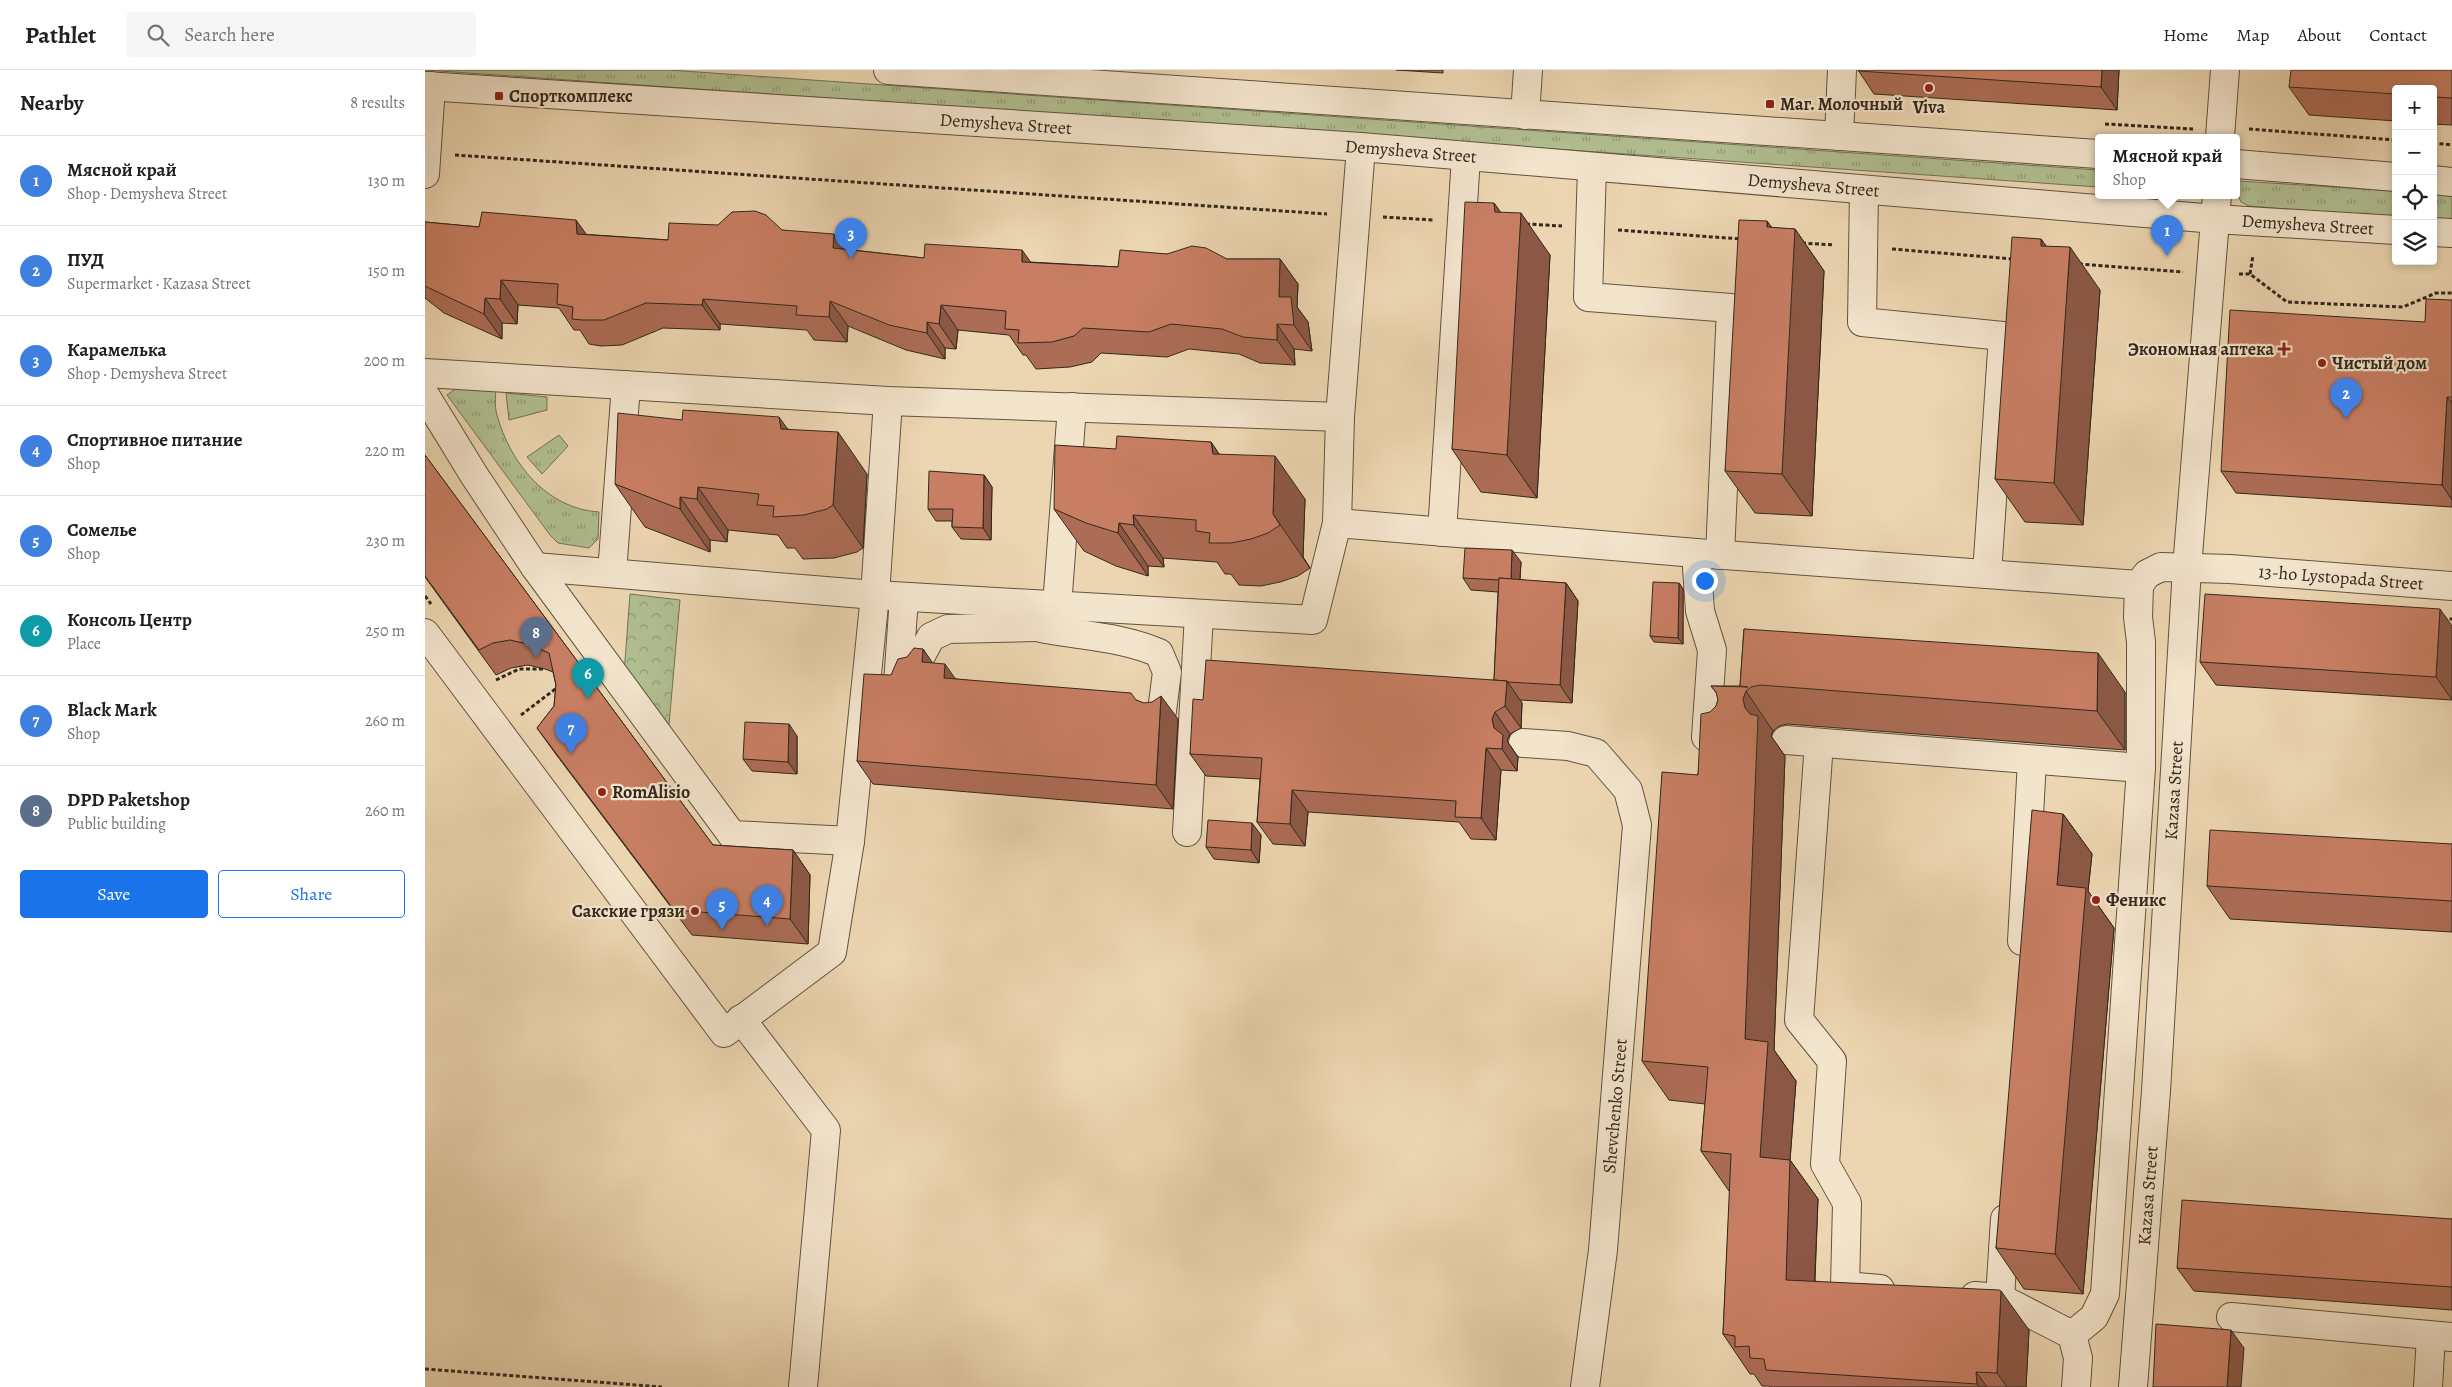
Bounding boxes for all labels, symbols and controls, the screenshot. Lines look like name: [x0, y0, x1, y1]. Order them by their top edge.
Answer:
search box: [126, 12, 476, 57]
text: Pathlet: [25, 19, 96, 51]
icon: search: [144, 21, 172, 49]
text: Search here: [184, 22, 275, 48]
text: Home: [2163, 23, 2208, 47]
text: Map: [2236, 23, 2269, 47]
text: About: [2297, 23, 2341, 47]
text: Contact: [2369, 23, 2427, 47]
marker: Viva: [1923, 82, 1935, 94]
place label: Спорткомплекс: [509, 84, 633, 108]
map controls: [2392, 85, 2437, 265]
button: +: [2392, 85, 2437, 130]
text: Nearby: [20, 89, 83, 117]
marker: Спорткомплекс: [493, 90, 505, 102]
text: 8 results: [350, 92, 405, 114]
place label: Маг. Молочный: [1780, 92, 1903, 116]
place label: Viva: [1912, 95, 1946, 119]
marker: Маг. Молочный: [1764, 98, 1776, 110]
street label: Demysheva Street: [939, 108, 1073, 140]
button: −: [2392, 130, 2437, 175]
street label: Demysheva Street: [1344, 134, 1478, 169]
popup: [2095, 134, 2240, 199]
text: Мясной край: [2113, 143, 2222, 169]
text: Мясной край: [67, 157, 177, 183]
street label: Demysheva Street: [1746, 168, 1880, 203]
text: Shop: [2113, 169, 2146, 191]
text: 1: [33, 170, 39, 192]
text: 130 m: [368, 170, 405, 192]
button: locate: [2392, 175, 2437, 220]
text: Shop · Demysheva Street: [67, 183, 227, 205]
street label: Demysheva Street: [2241, 209, 2375, 241]
pin: 1: [2151, 215, 2183, 256]
pin: 3: [835, 218, 867, 259]
button: layers: [2392, 220, 2437, 265]
text: ПУД: [67, 247, 104, 273]
text: 2: [32, 260, 40, 282]
text: 150 m: [368, 260, 405, 282]
text: Supermarket · Kazasa Street: [67, 273, 251, 295]
text: Карамелька: [67, 337, 167, 363]
place label: Экономная аптека: [2128, 337, 2274, 361]
marker: Экономная аптека: [2278, 343, 2290, 355]
text: 3: [33, 350, 39, 372]
text: 200 m: [364, 350, 405, 372]
place label: Чистый дом: [2332, 351, 2427, 375]
marker: Чистый дом: [2316, 357, 2328, 369]
text: Shop · Demysheva Street: [67, 363, 227, 385]
pin: 2: [2330, 378, 2362, 419]
text: Спортивное питание: [67, 427, 243, 453]
text: 4: [32, 440, 40, 462]
text: 220 m: [365, 440, 405, 462]
text: Shop: [67, 453, 100, 475]
text: Сомелье: [67, 517, 137, 543]
text: 5: [33, 530, 39, 552]
text: 230 m: [366, 530, 405, 552]
text: Shop: [67, 543, 100, 565]
street label: 13-ho Lystopada Street: [2257, 559, 2425, 596]
your location: [1692, 568, 1718, 594]
text: Консоль Центр: [67, 607, 192, 633]
pin: 8: [520, 617, 552, 658]
text: 6: [32, 620, 40, 642]
text: 250 m: [366, 620, 405, 642]
text: Place: [67, 633, 101, 655]
pin: 6: [572, 658, 604, 699]
text: Black Mark: [67, 697, 157, 723]
text: 7: [33, 710, 39, 732]
text: 260 m: [365, 710, 405, 732]
pin: 7: [555, 713, 587, 754]
text: Shop: [67, 723, 100, 745]
street label: Kazasa Street: [2159, 740, 2189, 841]
place label: RomAlisio: [612, 780, 690, 804]
marker: RomAlisio: [596, 786, 608, 798]
text: DPD Paketshop: [67, 787, 190, 813]
text: 8: [32, 800, 40, 822]
text: 260 m: [365, 800, 405, 822]
text: Public building: [67, 813, 166, 835]
button: Save: [20, 870, 208, 918]
button: Share: [218, 870, 405, 918]
pin: 4: [751, 885, 783, 926]
place label: Феникс: [2106, 888, 2167, 912]
pin: 5: [706, 889, 738, 930]
marker: Феникс: [2090, 894, 2102, 906]
place label: Сакские грязи: [572, 899, 685, 923]
marker: Сакские грязи: [689, 905, 701, 917]
street label: Shevchenko Street: [1597, 1038, 1633, 1174]
street label: Kazasa Street: [2132, 1145, 2164, 1246]

